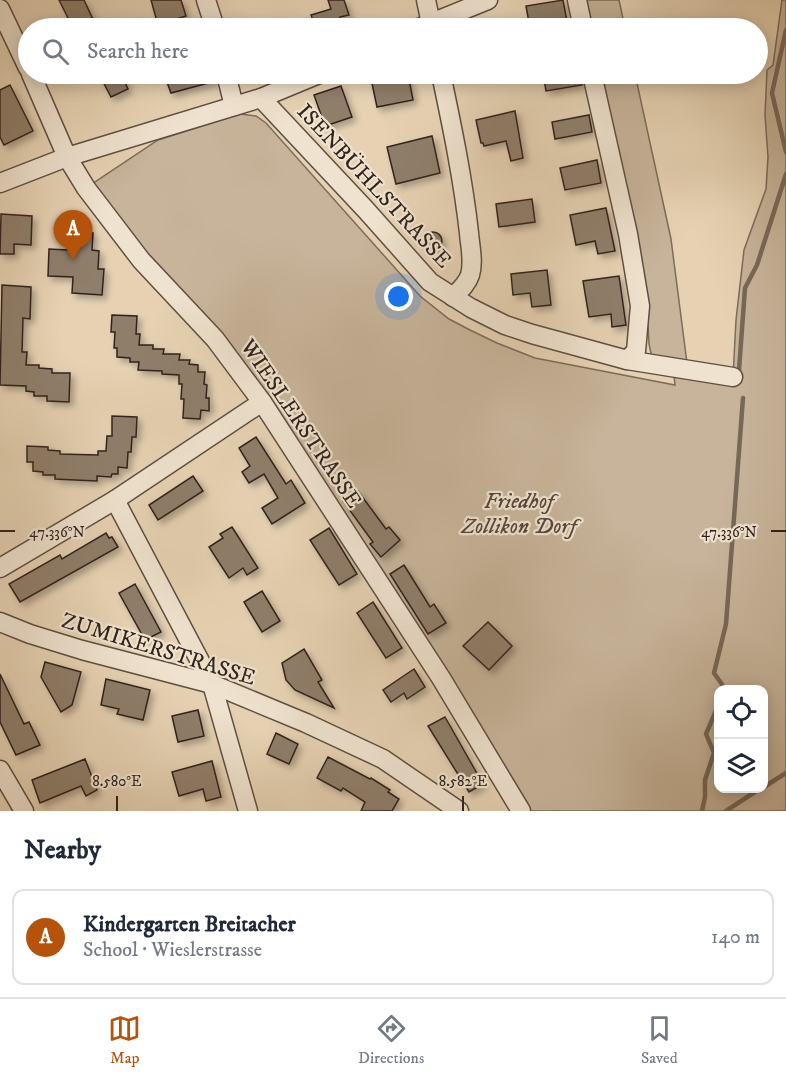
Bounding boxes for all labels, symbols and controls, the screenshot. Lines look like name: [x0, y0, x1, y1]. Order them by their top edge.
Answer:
search box: [18, 18, 768, 84]
icon: search: [39, 35, 72, 68]
text: Search here: [87, 38, 189, 65]
street label: ISENBÜHLSTRASSE: [291, 98, 457, 274]
pin: A: [54, 210, 92, 260]
your location: [384, 282, 413, 311]
street label: WIESLERSTRASSE: [234, 333, 367, 513]
park label: Friedhof Zollikon Dorf: [461, 488, 581, 540]
text: 47.336°N: [29, 523, 85, 542]
text: 47.336°N: [701, 523, 757, 542]
street label: ZUMIKERSTRASSE: [58, 607, 259, 692]
map controls: [714, 685, 768, 793]
button: locate: [714, 685, 768, 739]
button: layers: [714, 739, 768, 793]
text: 8.580°E: [92, 772, 142, 791]
text: 8.582°E: [439, 772, 488, 791]
text: Nearby: [24, 834, 101, 867]
text: Kindergarten Breitacher: [83, 911, 296, 938]
text: A: [39, 925, 52, 950]
text: 140 m: [711, 925, 760, 950]
text: School · Wieslerstrasse: [83, 938, 262, 963]
tab: Map: [108, 1012, 141, 1068]
tab: Directions: [358, 1012, 424, 1068]
tab: Saved: [641, 1012, 678, 1068]

